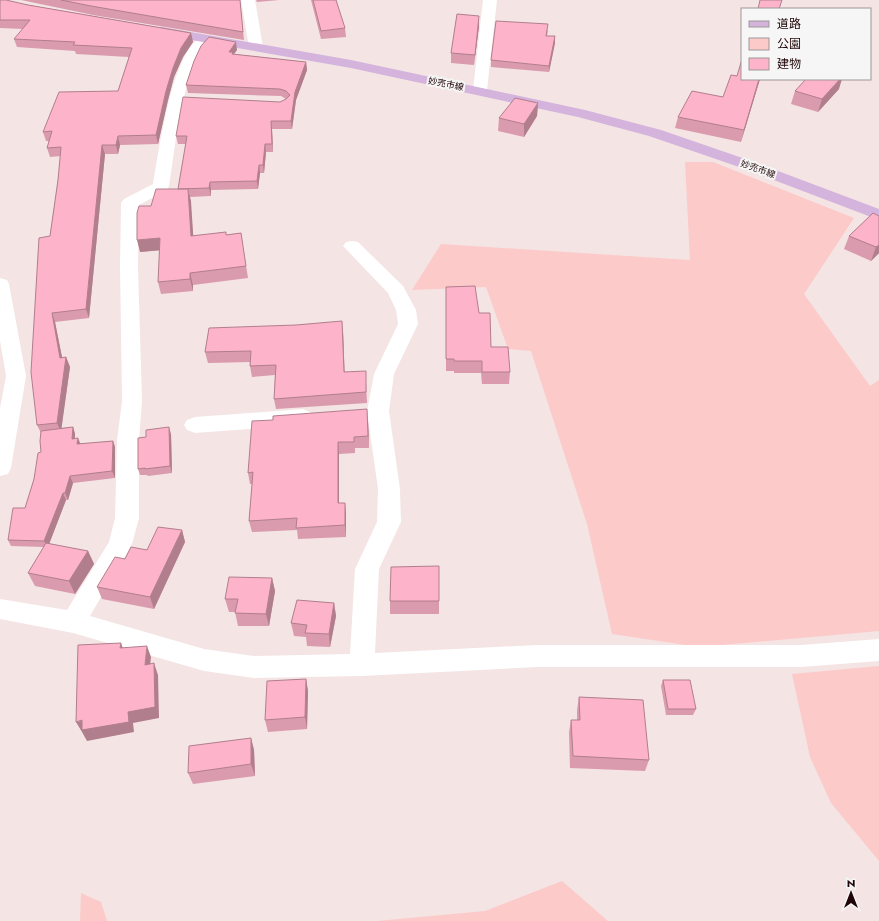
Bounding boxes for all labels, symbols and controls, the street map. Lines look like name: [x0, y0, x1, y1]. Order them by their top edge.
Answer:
legend: [741, 8, 871, 80]
text: 道路: [777, 15, 801, 33]
text: 公園: [777, 35, 801, 53]
text: 建物: [777, 55, 801, 73]
street label: 妙売市線: [427, 74, 466, 94]
street label: 妙売市線: [739, 156, 778, 181]
north arrow: [831, 873, 871, 913]
text: N: [847, 875, 855, 891]

